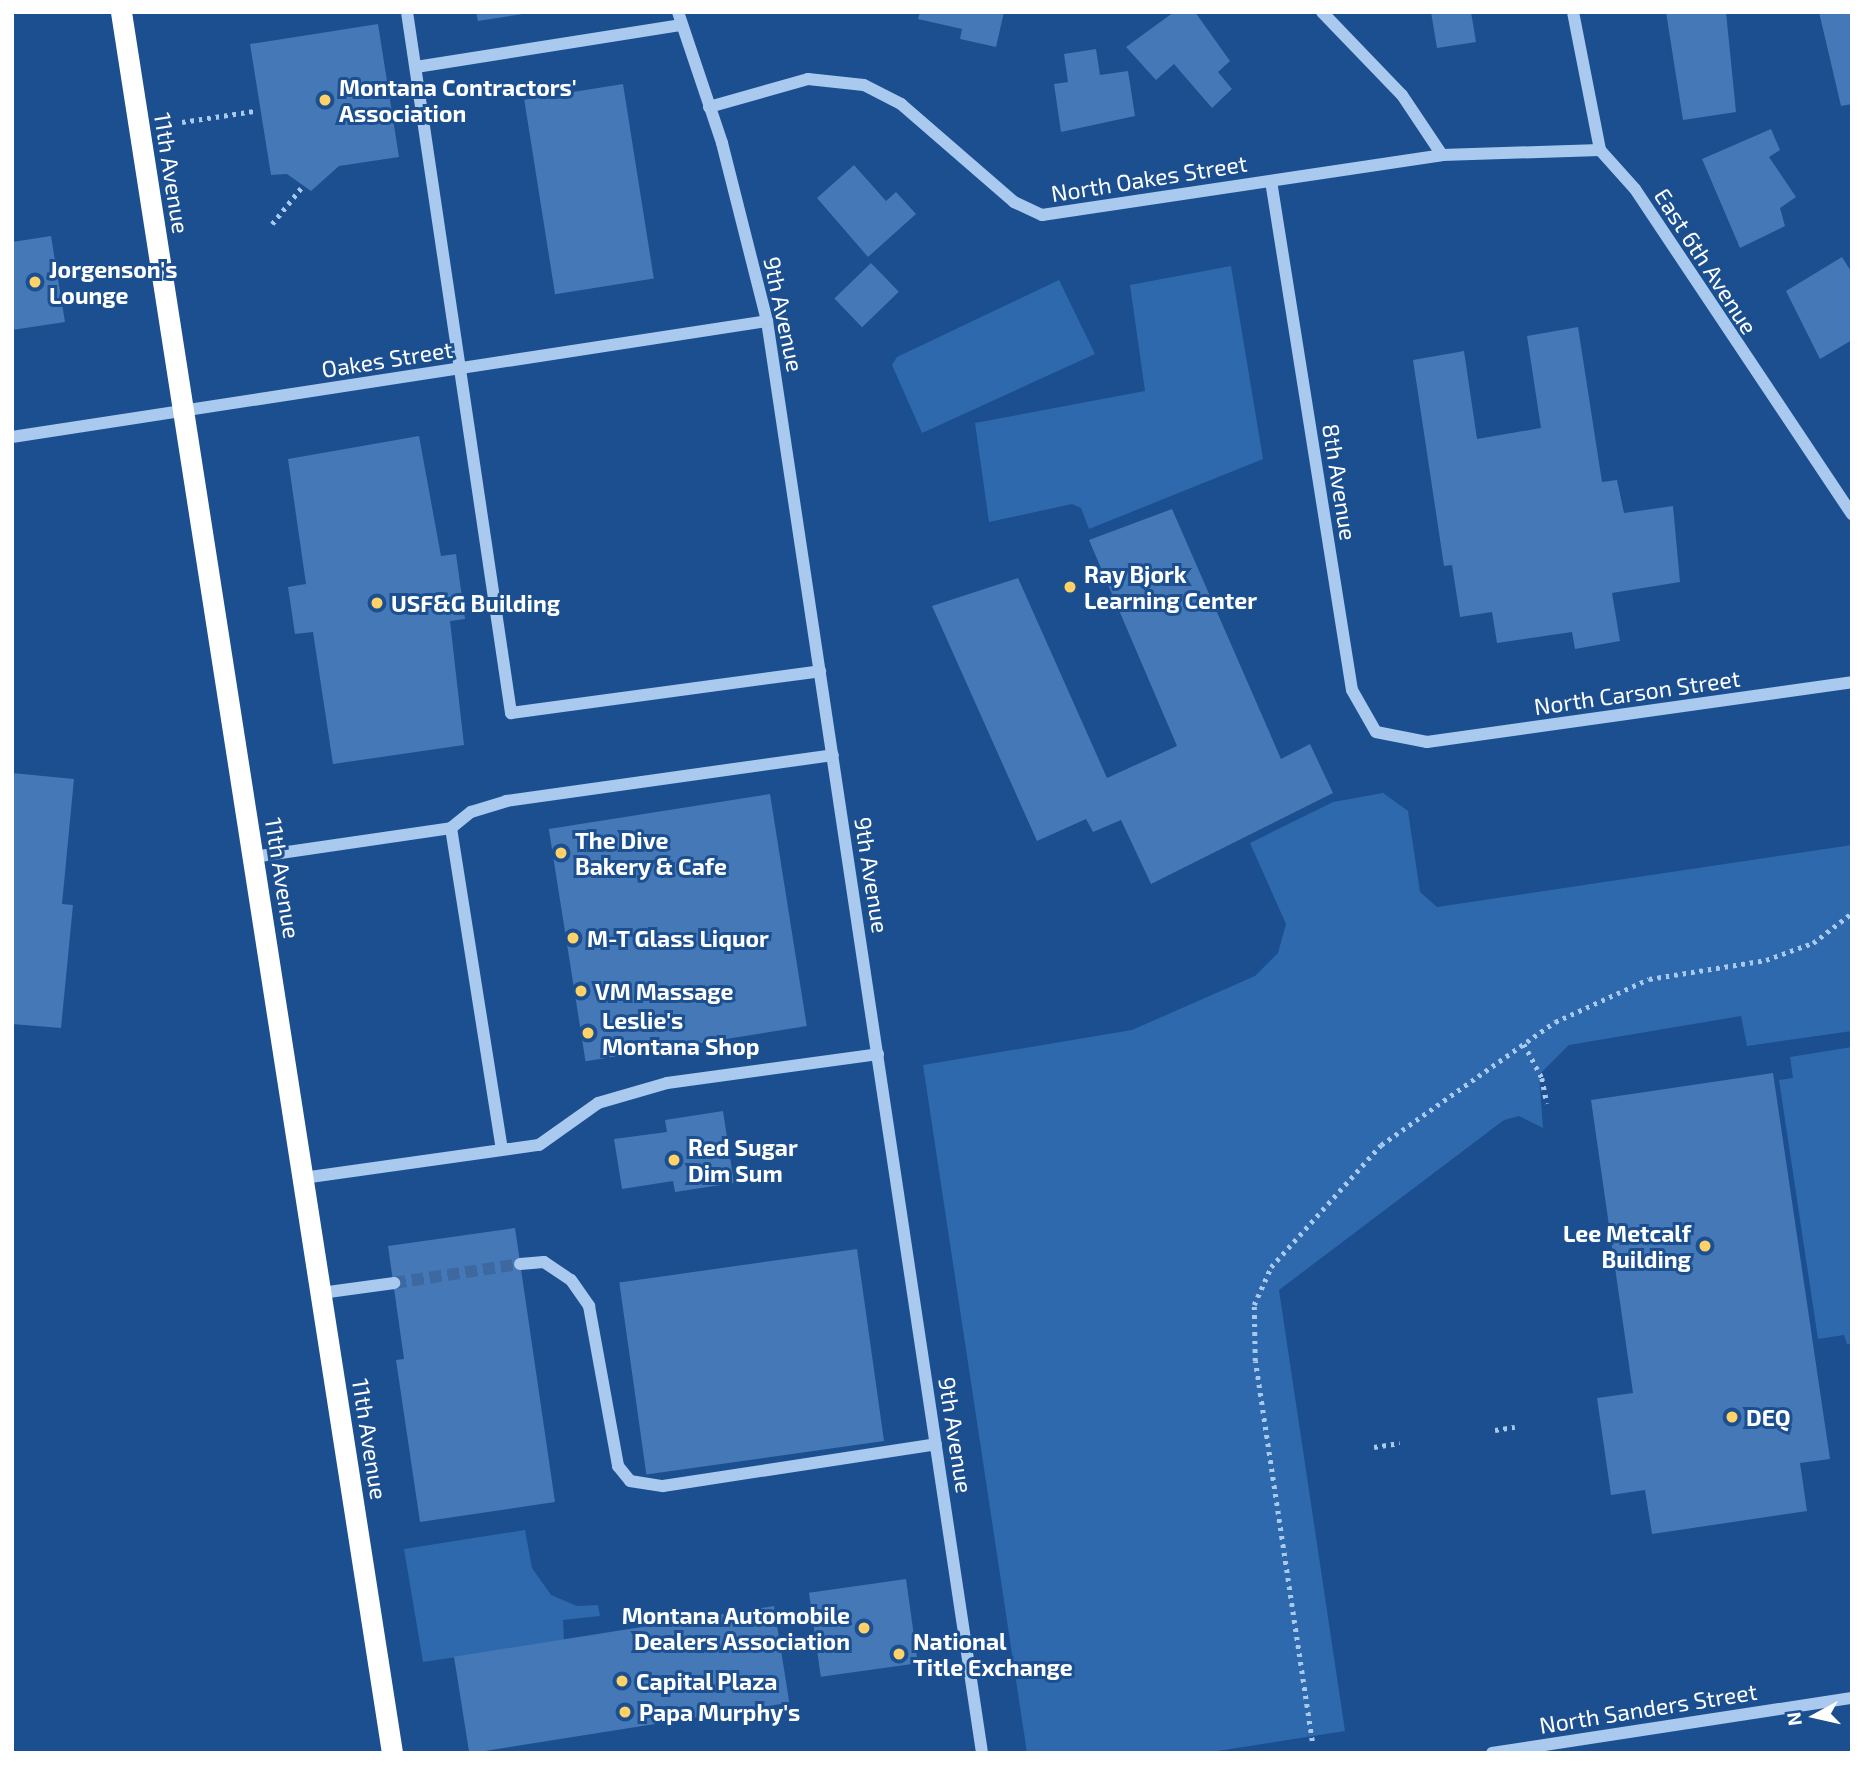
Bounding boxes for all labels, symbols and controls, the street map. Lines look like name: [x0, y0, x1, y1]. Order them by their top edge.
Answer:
place label: Montana Contractors' Association: [339, 73, 577, 127]
marker: Montana Contractors' Association: [317, 92, 333, 108]
street label: 11th Avenue: [149, 110, 195, 236]
street label: North Oakes Street: [1049, 149, 1249, 207]
street label: East 6th Avenue: [1649, 183, 1763, 339]
street label: 9th Avenue: [758, 254, 810, 374]
place label: Jorgenson's Lounge: [49, 255, 177, 309]
marker: Jorgenson's Lounge: [27, 274, 43, 290]
street label: Oakes Street: [319, 335, 455, 383]
street label: 8th Avenue: [1317, 421, 1363, 543]
place label: Ray Bjork Learning Center: [1084, 560, 1257, 614]
marker: Ray Bjork Learning Center: [1062, 579, 1078, 595]
place label: USF&G Building: [391, 589, 560, 617]
marker: USF&G Building: [369, 595, 385, 611]
street label: North Carson Street: [1532, 664, 1742, 720]
street label: 11th Avenue: [260, 815, 306, 941]
street label: 9th Avenue: [849, 815, 895, 935]
place label: The Dive Bakery & Cafe: [575, 826, 727, 880]
marker: The Dive Bakery & Cafe: [553, 845, 569, 861]
place label: M-T Glass Liquor: [587, 924, 769, 952]
marker: M-T Glass Liquor: [565, 930, 581, 946]
place label: VM Massage: [595, 977, 734, 1005]
marker: VM Massage: [573, 983, 589, 999]
place label: Leslie's Montana Shop: [602, 1006, 760, 1060]
marker: Leslie's Montana Shop: [580, 1025, 596, 1041]
place label: Red Sugar Dim Sum: [688, 1133, 798, 1187]
marker: Red Sugar Dim Sum: [666, 1152, 682, 1168]
place label: Lee Metcalf Building: [1563, 1219, 1691, 1273]
marker: Lee Metcalf Building: [1697, 1238, 1713, 1254]
street label: 9th Avenue: [933, 1375, 979, 1495]
street label: 11th Avenue: [347, 1376, 393, 1502]
place label: DEQ: [1746, 1403, 1791, 1431]
marker: DEQ: [1724, 1409, 1740, 1425]
place label: Montana Automobile Dealers Association: [621, 1601, 850, 1655]
marker: Montana Automobile Dealers Association: [856, 1620, 872, 1636]
place label: National Title Exchange: [913, 1627, 1073, 1681]
marker: National Title Exchange: [891, 1646, 907, 1662]
place label: Capital Plaza: [636, 1667, 778, 1695]
marker: Capital Plaza: [614, 1673, 630, 1689]
street label: North Sanders Street: [1537, 1677, 1759, 1739]
north arrow: [1780, 1681, 1850, 1751]
place label: Papa Murphy's: [639, 1698, 800, 1726]
marker: Papa Murphy's: [617, 1704, 633, 1720]
text: N: [1781, 1711, 1806, 1727]

